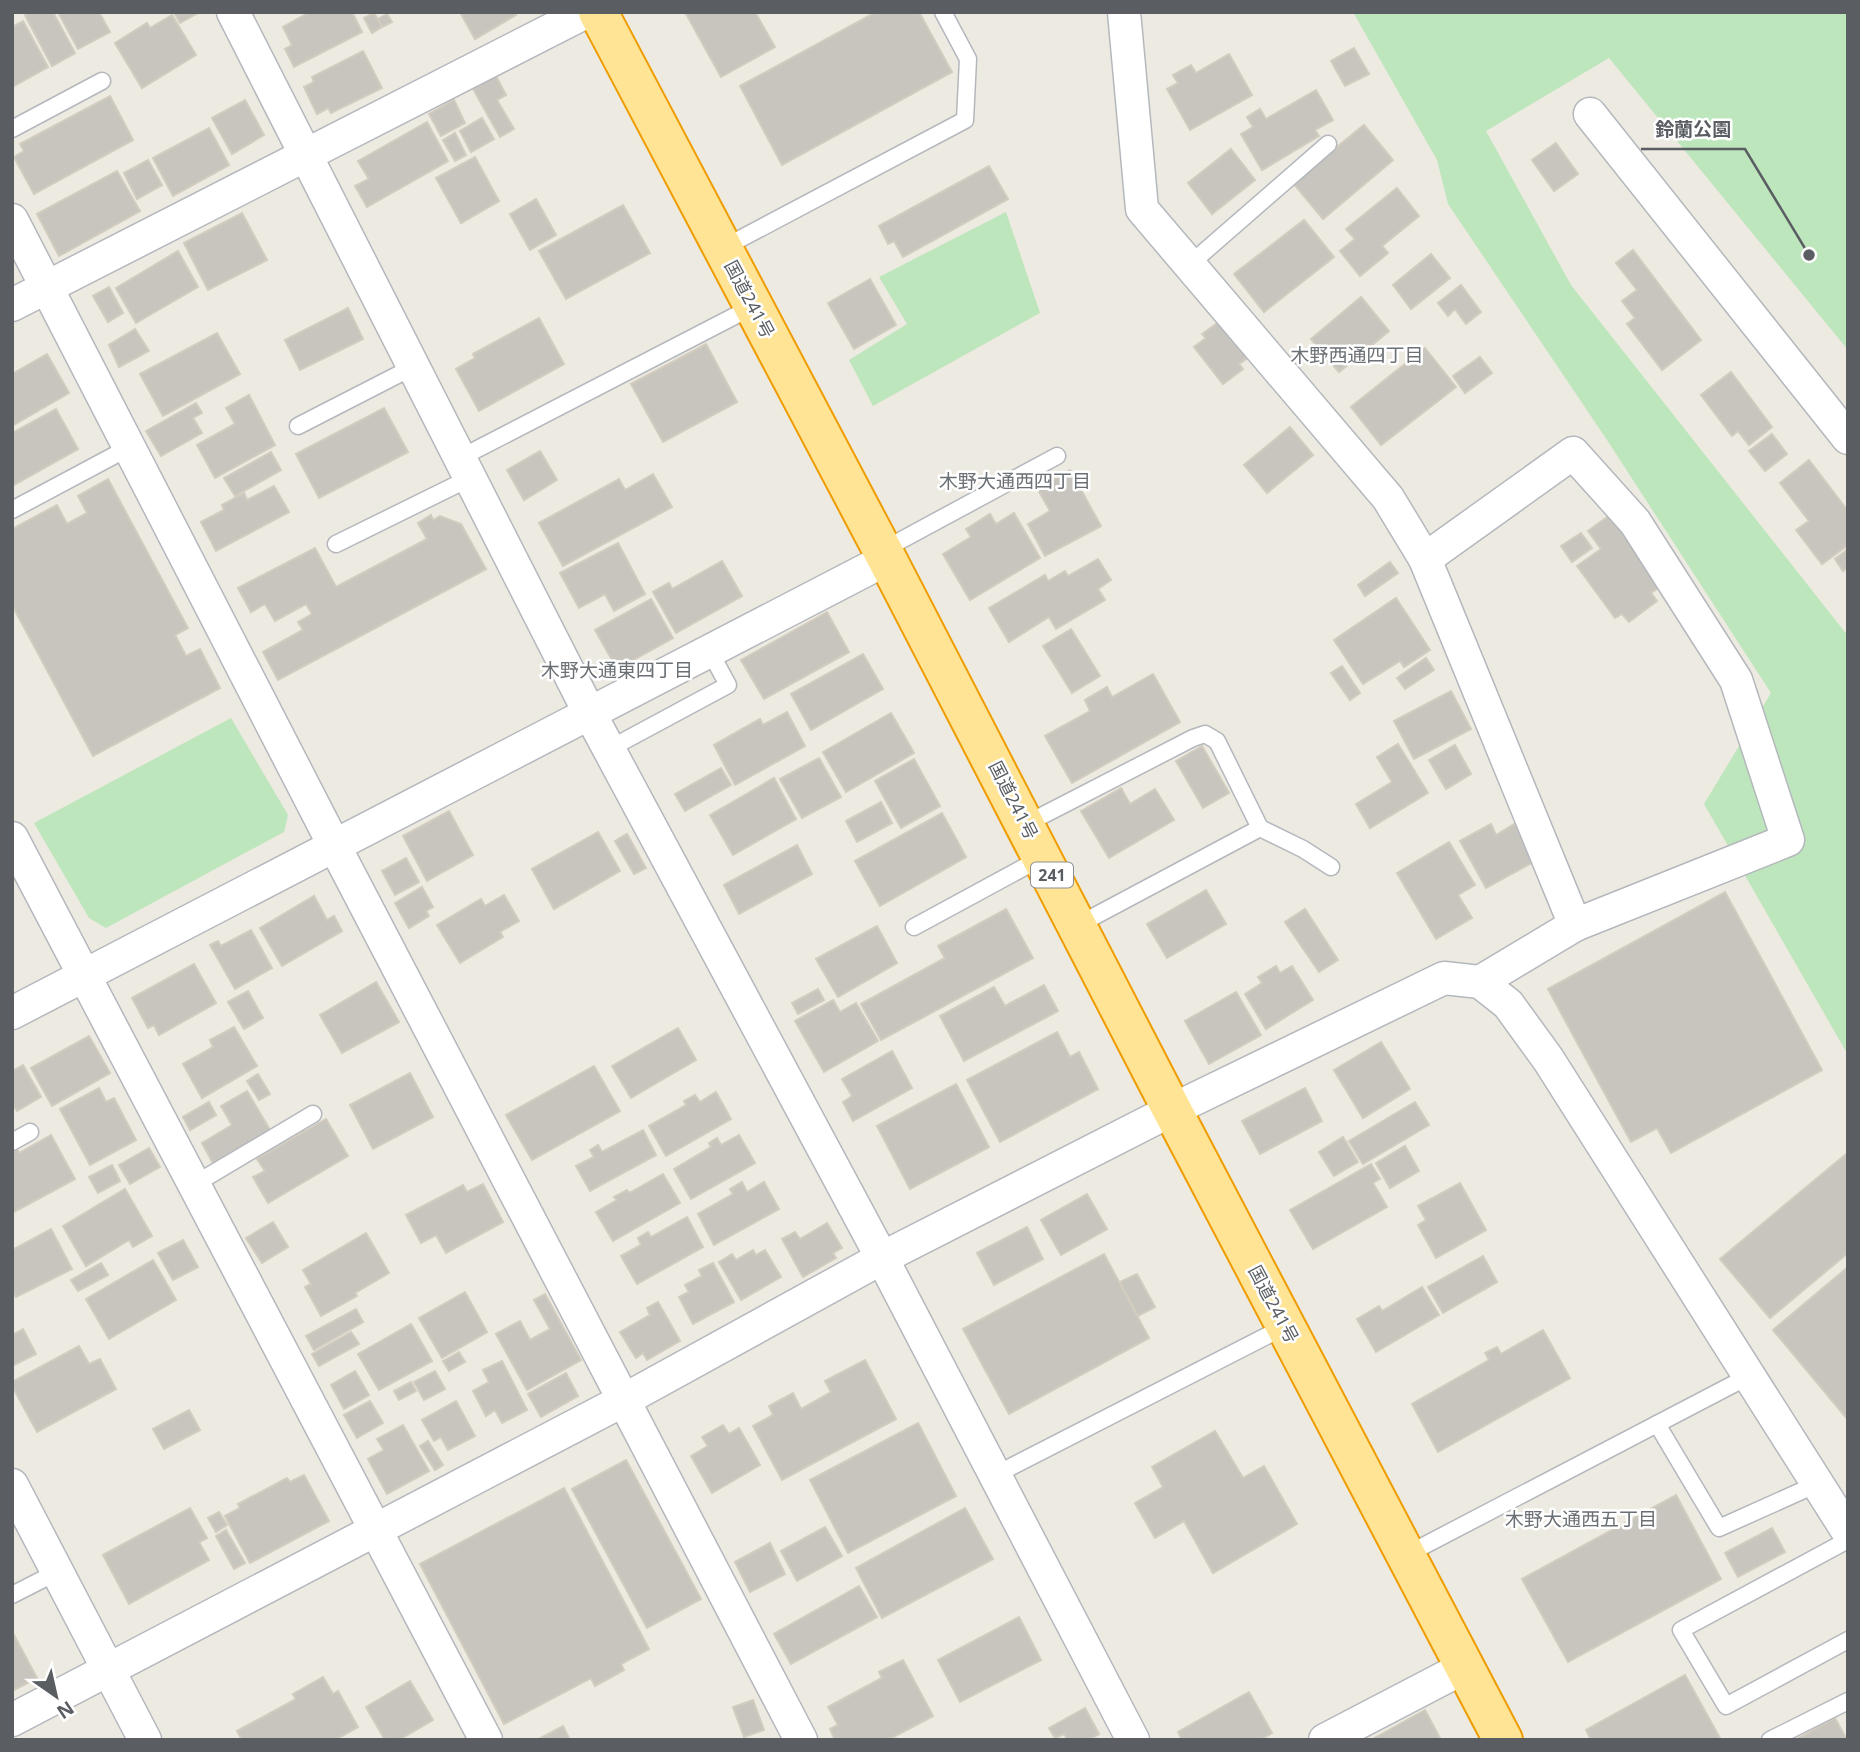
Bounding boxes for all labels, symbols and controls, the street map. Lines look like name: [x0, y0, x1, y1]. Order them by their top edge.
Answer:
callout: 鈴蘭公園: [1641, 109, 1745, 149]
text: 鈴蘭公園: [1655, 116, 1731, 142]
street label: 国道241号: [719, 256, 781, 342]
district label: 木野西通四丁目: [1290, 342, 1424, 368]
district label: 木野大通西四丁目: [939, 468, 1091, 494]
district label: 木野大通東四丁目: [541, 657, 693, 683]
street label: 国道241号: [984, 757, 1044, 843]
road number: 241: [1031, 862, 1073, 888]
street label: 国道241号: [1243, 1261, 1305, 1347]
district label: 木野大通西五丁目: [1505, 1506, 1657, 1532]
north arrow: [21, 1661, 91, 1731]
text: N: [52, 1695, 79, 1725]

